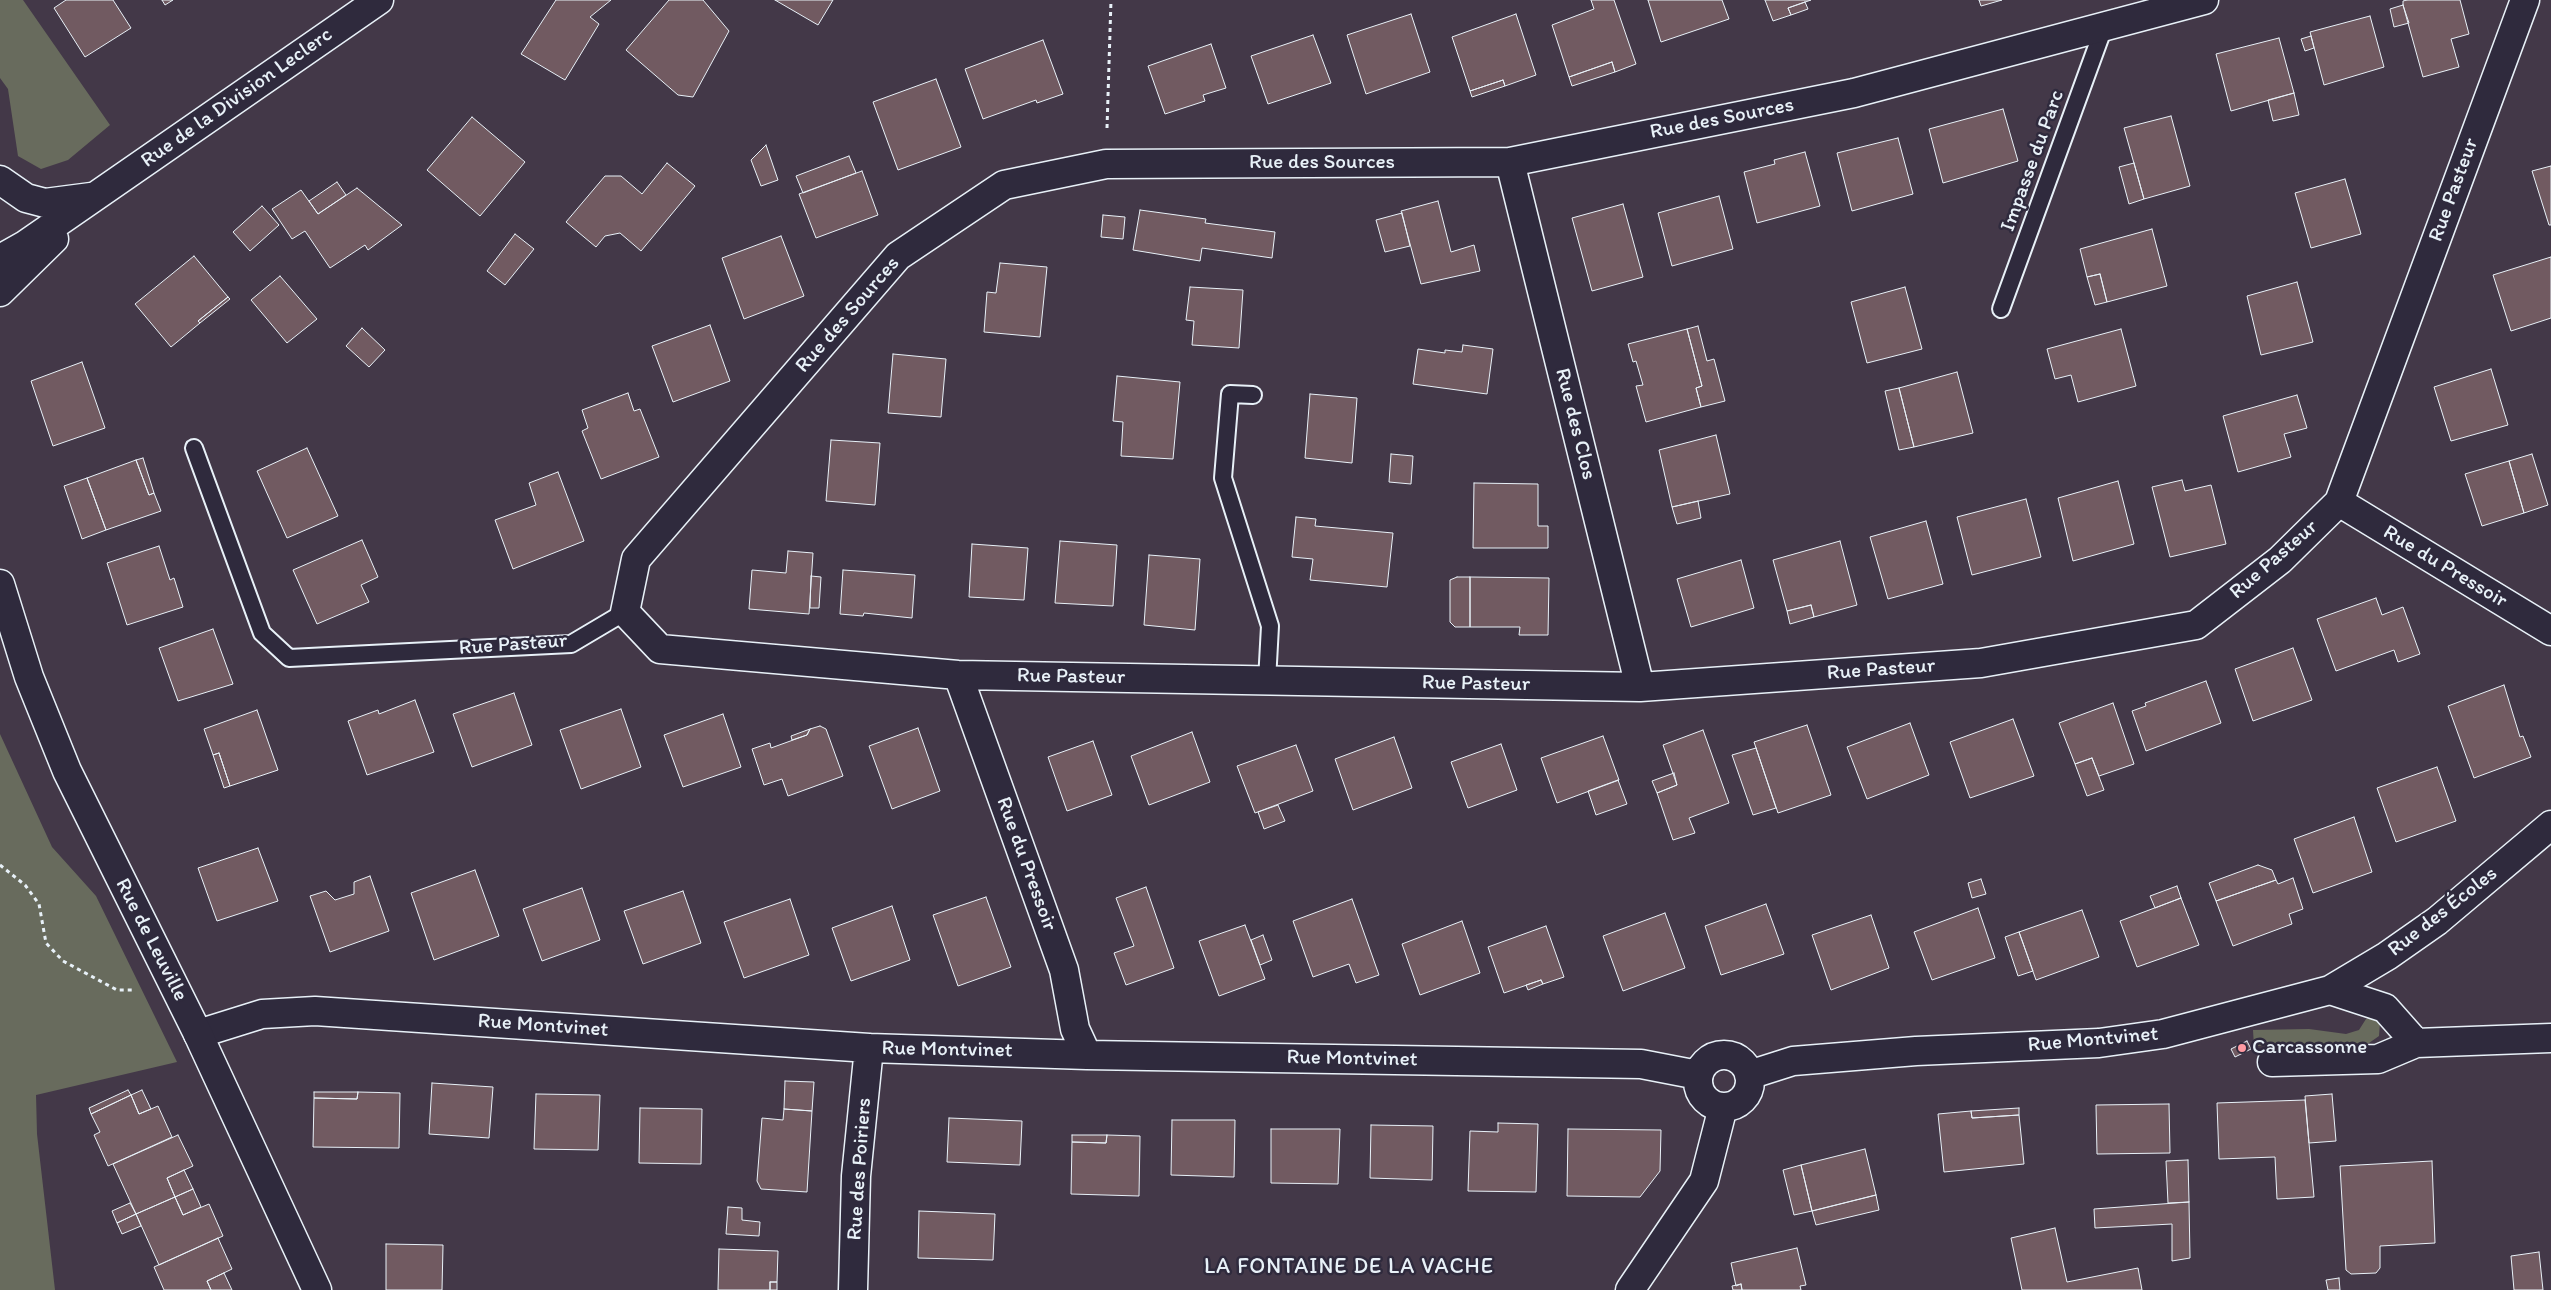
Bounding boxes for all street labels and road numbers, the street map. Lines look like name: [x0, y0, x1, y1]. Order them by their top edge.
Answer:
street label: Rue de la Division Leclerc: [136, 22, 338, 174]
street label: Impasse du Parc: [1996, 87, 2070, 235]
street label: Rue des Sources: [1648, 93, 1796, 145]
street label: Rue Pasteur: [2424, 135, 2484, 245]
street label: Rue des Sources: [1249, 150, 1395, 176]
street label: Rue des Sources: [791, 252, 905, 378]
street label: Rue des Clos: [1549, 366, 1601, 482]
street label: Rue Pasteur: [2225, 515, 2323, 605]
street label: Rue du Pressoir: [2378, 520, 2512, 614]
street label: Rue Pasteur: [458, 629, 568, 661]
street label: Rue Pasteur: [1826, 654, 1936, 686]
street label: Rue Pasteur: [1017, 663, 1125, 691]
street label: Rue Pasteur: [1422, 670, 1530, 698]
street label: Rue du Pressoir: [990, 794, 1062, 934]
street label: Rue des Écoles: [2383, 861, 2503, 963]
street label: Rue de Leuville: [109, 874, 193, 1006]
street label: Rue Montvinet: [477, 1009, 609, 1043]
street label: Rue Montvinet: [2027, 1022, 2159, 1058]
street label: Rue Montvinet: [881, 1036, 1013, 1064]
street label: Rue Montvinet: [1286, 1045, 1418, 1073]
street label: Rue des Poiriers: [842, 1097, 878, 1241]

